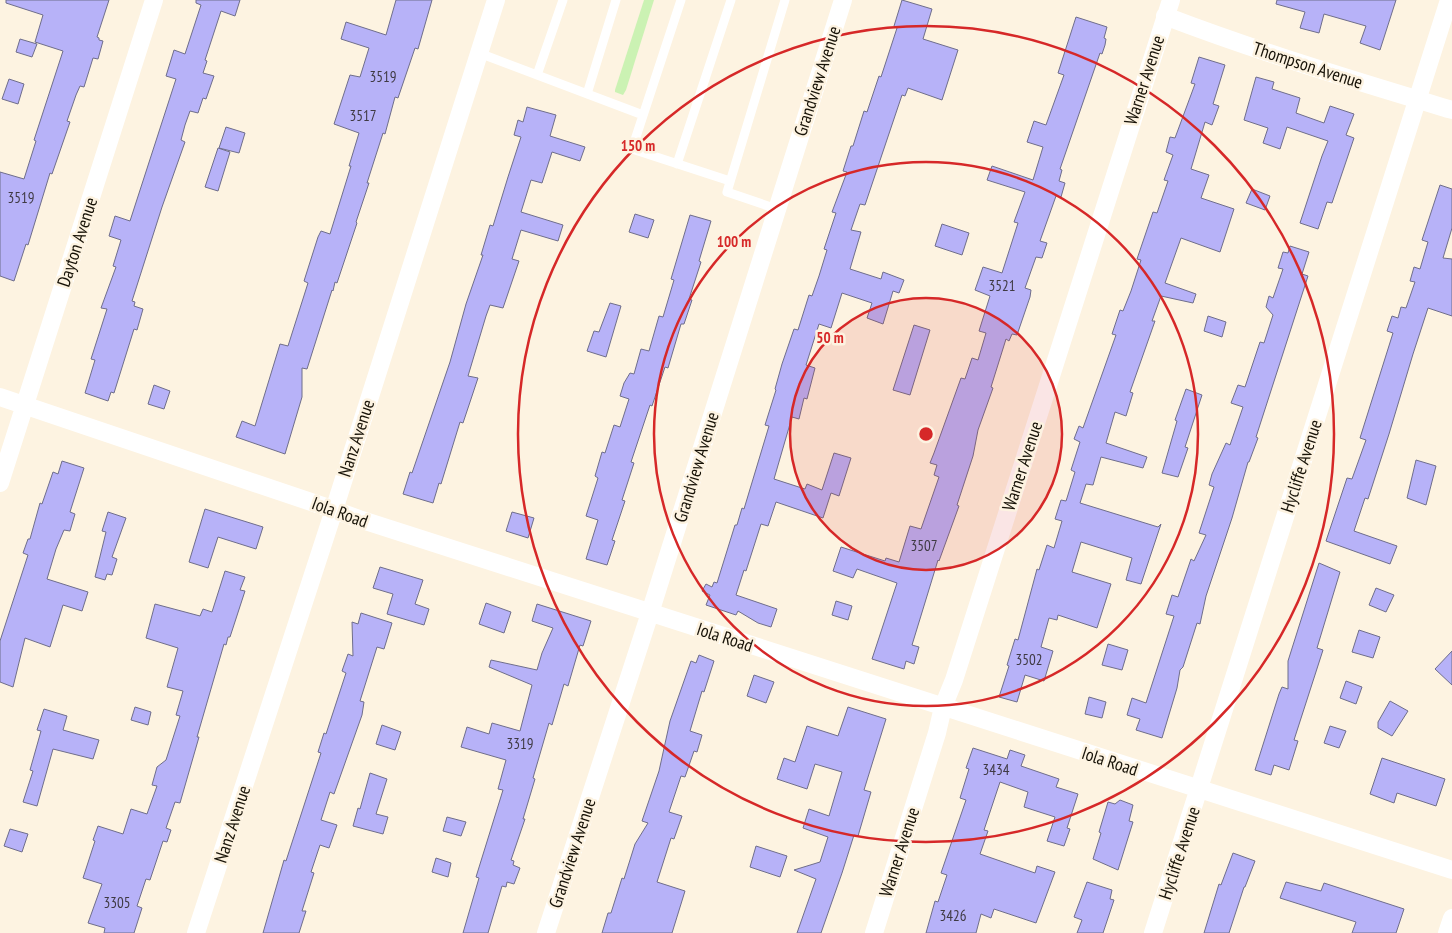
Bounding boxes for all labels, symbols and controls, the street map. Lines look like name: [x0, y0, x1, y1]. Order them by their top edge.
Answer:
street label: Grandview Avenue: [788, 23, 846, 139]
street label: Warner Avenue: [1119, 32, 1169, 128]
street label: Thompson Avenue: [1250, 36, 1366, 94]
house number: 3519: [369, 67, 397, 86]
house number: 3517: [349, 106, 377, 125]
text: 150 m: [621, 136, 655, 155]
house number: 3519: [7, 188, 35, 207]
street label: Dayton Avenue: [52, 194, 102, 290]
text: 100 m: [717, 232, 751, 251]
house number: 3521: [988, 276, 1016, 295]
text: 50 m: [816, 328, 844, 347]
street label: Nanz Avenue: [333, 397, 379, 479]
street label: Grandview Avenue: [668, 409, 724, 525]
street label: Hycliffe Avenue: [1275, 417, 1327, 515]
street label: Warner Avenue: [997, 418, 1047, 514]
centre of rings: [917, 425, 935, 443]
street label: Iola Road: [309, 491, 371, 533]
house number: 3507: [910, 536, 938, 555]
street label: Iola Road: [694, 617, 756, 657]
house number: 3502: [1015, 650, 1043, 669]
house number: 3319: [506, 734, 534, 753]
street label: Iola Road: [1079, 741, 1141, 781]
house number: 3434: [982, 760, 1010, 779]
street label: Nanz Avenue: [209, 783, 255, 865]
street label: Grandview Avenue: [543, 795, 601, 911]
street label: Warner Avenue: [874, 804, 924, 900]
street label: Hycliffe Avenue: [1153, 804, 1205, 902]
house number: 3305: [103, 893, 131, 912]
house number: 3426: [939, 906, 967, 925]

